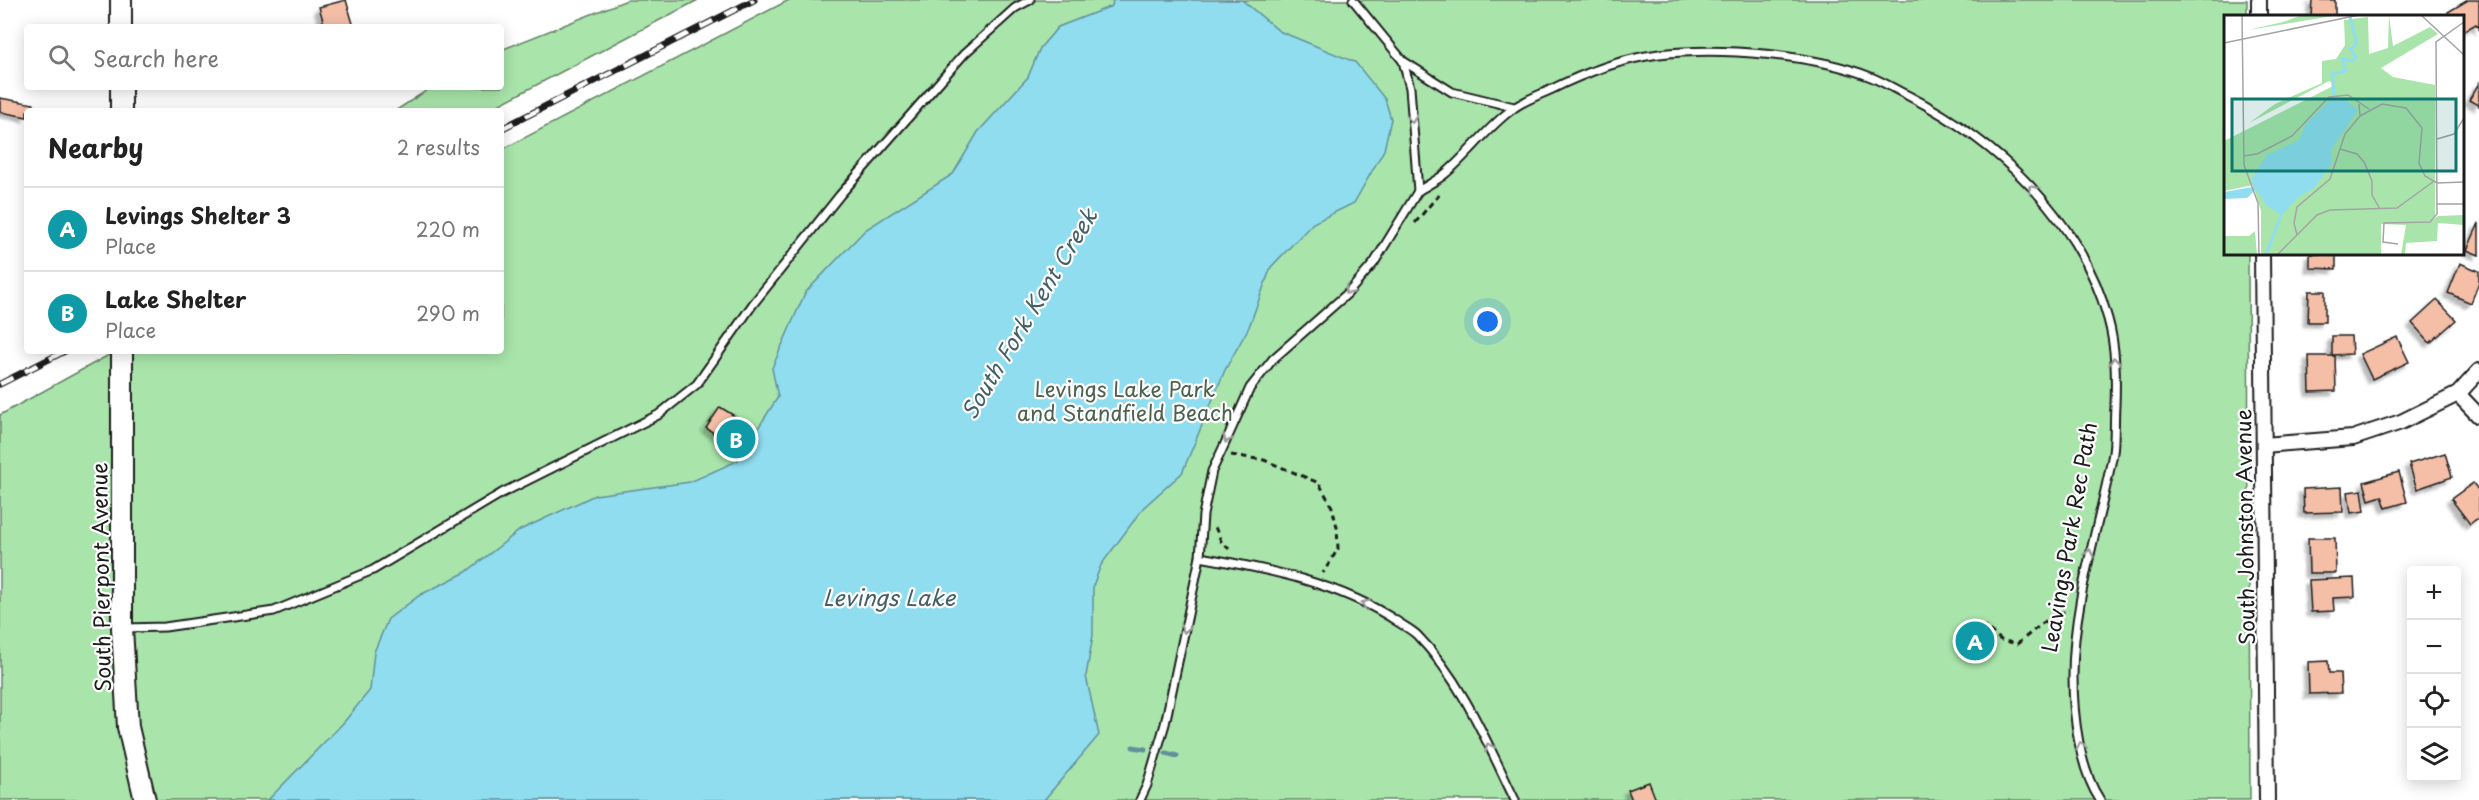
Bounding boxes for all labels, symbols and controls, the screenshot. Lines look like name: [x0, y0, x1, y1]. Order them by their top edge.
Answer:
inset map: [2224, 15, 2464, 255]
search box: [24, 24, 504, 90]
icon: search: [45, 41, 78, 74]
text: Search here: [93, 41, 219, 74]
one-way arrow: [1405, 114, 1418, 123]
text: Nearby: [48, 128, 143, 167]
text: 2 results: [397, 132, 480, 162]
one-way arrow: [2028, 185, 2039, 195]
text: Levings Shelter 3: [105, 198, 291, 231]
water label: South Fork Kent Creek: [952, 200, 1105, 425]
text: A: [60, 214, 75, 244]
text: 220 m: [416, 214, 480, 244]
text: Place: [105, 231, 156, 261]
text: Lake Shelter: [105, 282, 246, 315]
one-way arrow: [1345, 284, 1356, 295]
text: B: [61, 298, 74, 328]
text: 290 m: [416, 298, 480, 328]
your location: [1473, 307, 1502, 336]
text: Place: [105, 315, 156, 345]
one-way arrow: [2109, 356, 2121, 365]
park label: Levings Lake Park and Standfield Beach: [1017, 372, 1233, 428]
street label: South Johnston Avenue: [2226, 409, 2262, 645]
pin: B: [716, 416, 756, 462]
street label: Leavings Park Rec Path: [2032, 419, 2104, 655]
one-way arrow: [1222, 433, 1234, 444]
street label: South Pierpont Avenue: [82, 462, 118, 692]
one-way arrow: [2082, 548, 2095, 558]
map controls: [2407, 566, 2461, 782]
button: +: [2407, 566, 2461, 620]
water label: Levings Lake: [823, 580, 957, 613]
one-way arrow: [1361, 599, 1372, 611]
pin: A: [1956, 618, 1994, 664]
button: −: [2407, 620, 2461, 674]
one-way arrow: [1179, 623, 1192, 633]
button: locate: [2407, 674, 2461, 728]
button: layers: [2407, 728, 2461, 782]
one-way arrow: [2076, 741, 2089, 751]
one-way arrow: [1485, 743, 1497, 754]

